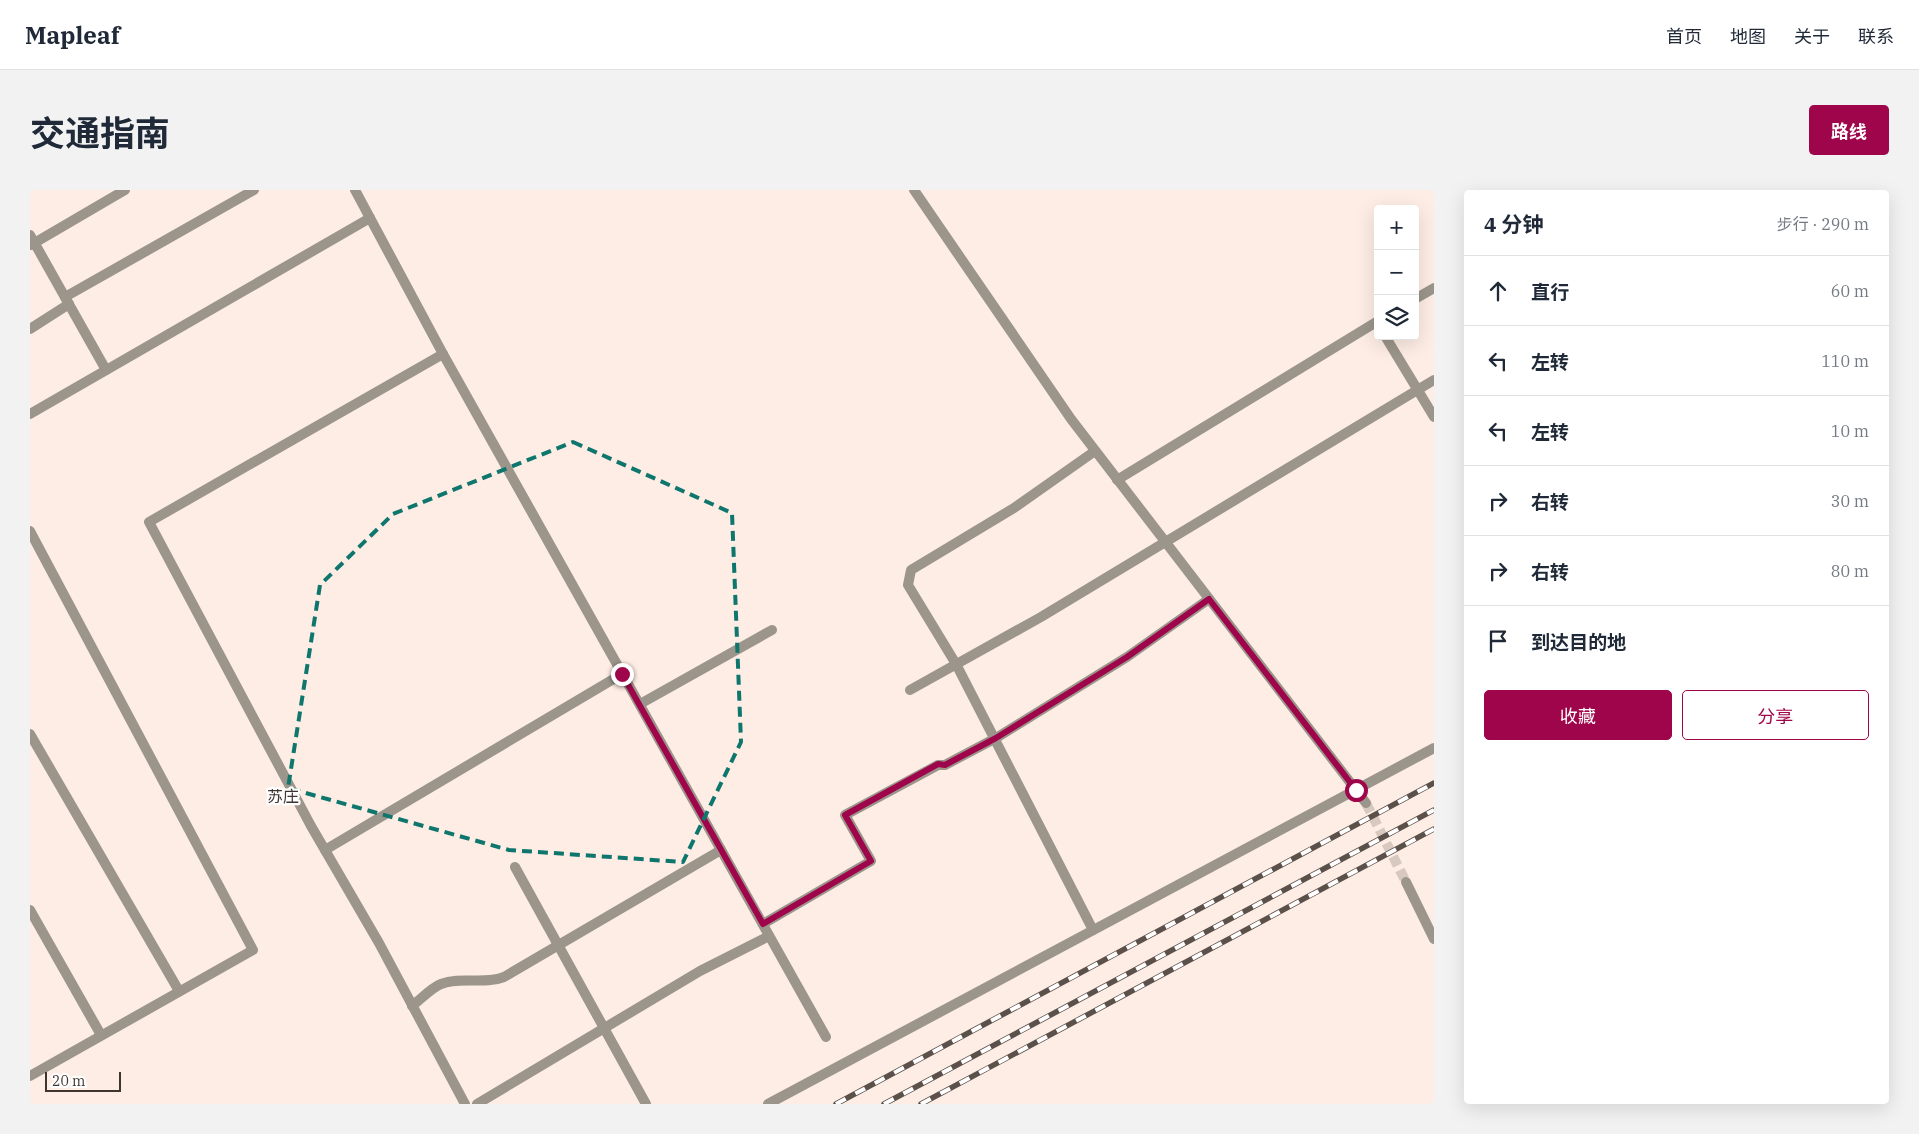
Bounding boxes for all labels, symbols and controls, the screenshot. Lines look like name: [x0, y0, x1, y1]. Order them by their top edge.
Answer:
text: Mapleaf: [25, 19, 120, 51]
text: 首页: [1666, 25, 1702, 48]
text: 地图: [1730, 25, 1766, 48]
text: 关于: [1794, 25, 1830, 48]
text: 联系: [1858, 25, 1894, 48]
button: 路线: [1809, 105, 1889, 155]
text: 交通指南: [30, 110, 170, 156]
map controls: [1374, 205, 1419, 340]
button: +: [1374, 205, 1419, 250]
text: 4 分钟: [1484, 210, 1543, 238]
text: 步行 · 290 m: [1777, 214, 1869, 234]
button: −: [1374, 250, 1419, 295]
icon: ahead: [1484, 277, 1512, 305]
text: 直行: [1531, 280, 1569, 304]
text: 60 m: [1831, 281, 1869, 301]
button: layers: [1374, 295, 1419, 340]
icon: left: [1484, 347, 1512, 375]
text: 左转: [1531, 350, 1569, 374]
text: 110 m: [1821, 351, 1869, 371]
icon: left: [1484, 417, 1512, 445]
text: 左转: [1531, 420, 1569, 444]
text: 10 m: [1831, 421, 1869, 441]
icon: right: [1484, 487, 1512, 515]
text: 右转: [1531, 490, 1569, 514]
text: 30 m: [1831, 491, 1869, 511]
icon: right: [1484, 557, 1512, 585]
text: 右转: [1531, 560, 1569, 584]
text: 80 m: [1831, 561, 1869, 581]
icon: arrive: [1484, 627, 1512, 655]
text: 到达目的地: [1531, 630, 1626, 654]
route end: [611, 663, 634, 686]
button: 收藏: [1484, 690, 1672, 740]
button: 分享: [1682, 690, 1869, 740]
route start: [1345, 779, 1368, 802]
district label: 苏庄: [267, 786, 299, 806]
scale bar: [45, 1069, 121, 1092]
text: 20 m: [52, 1072, 85, 1090]

